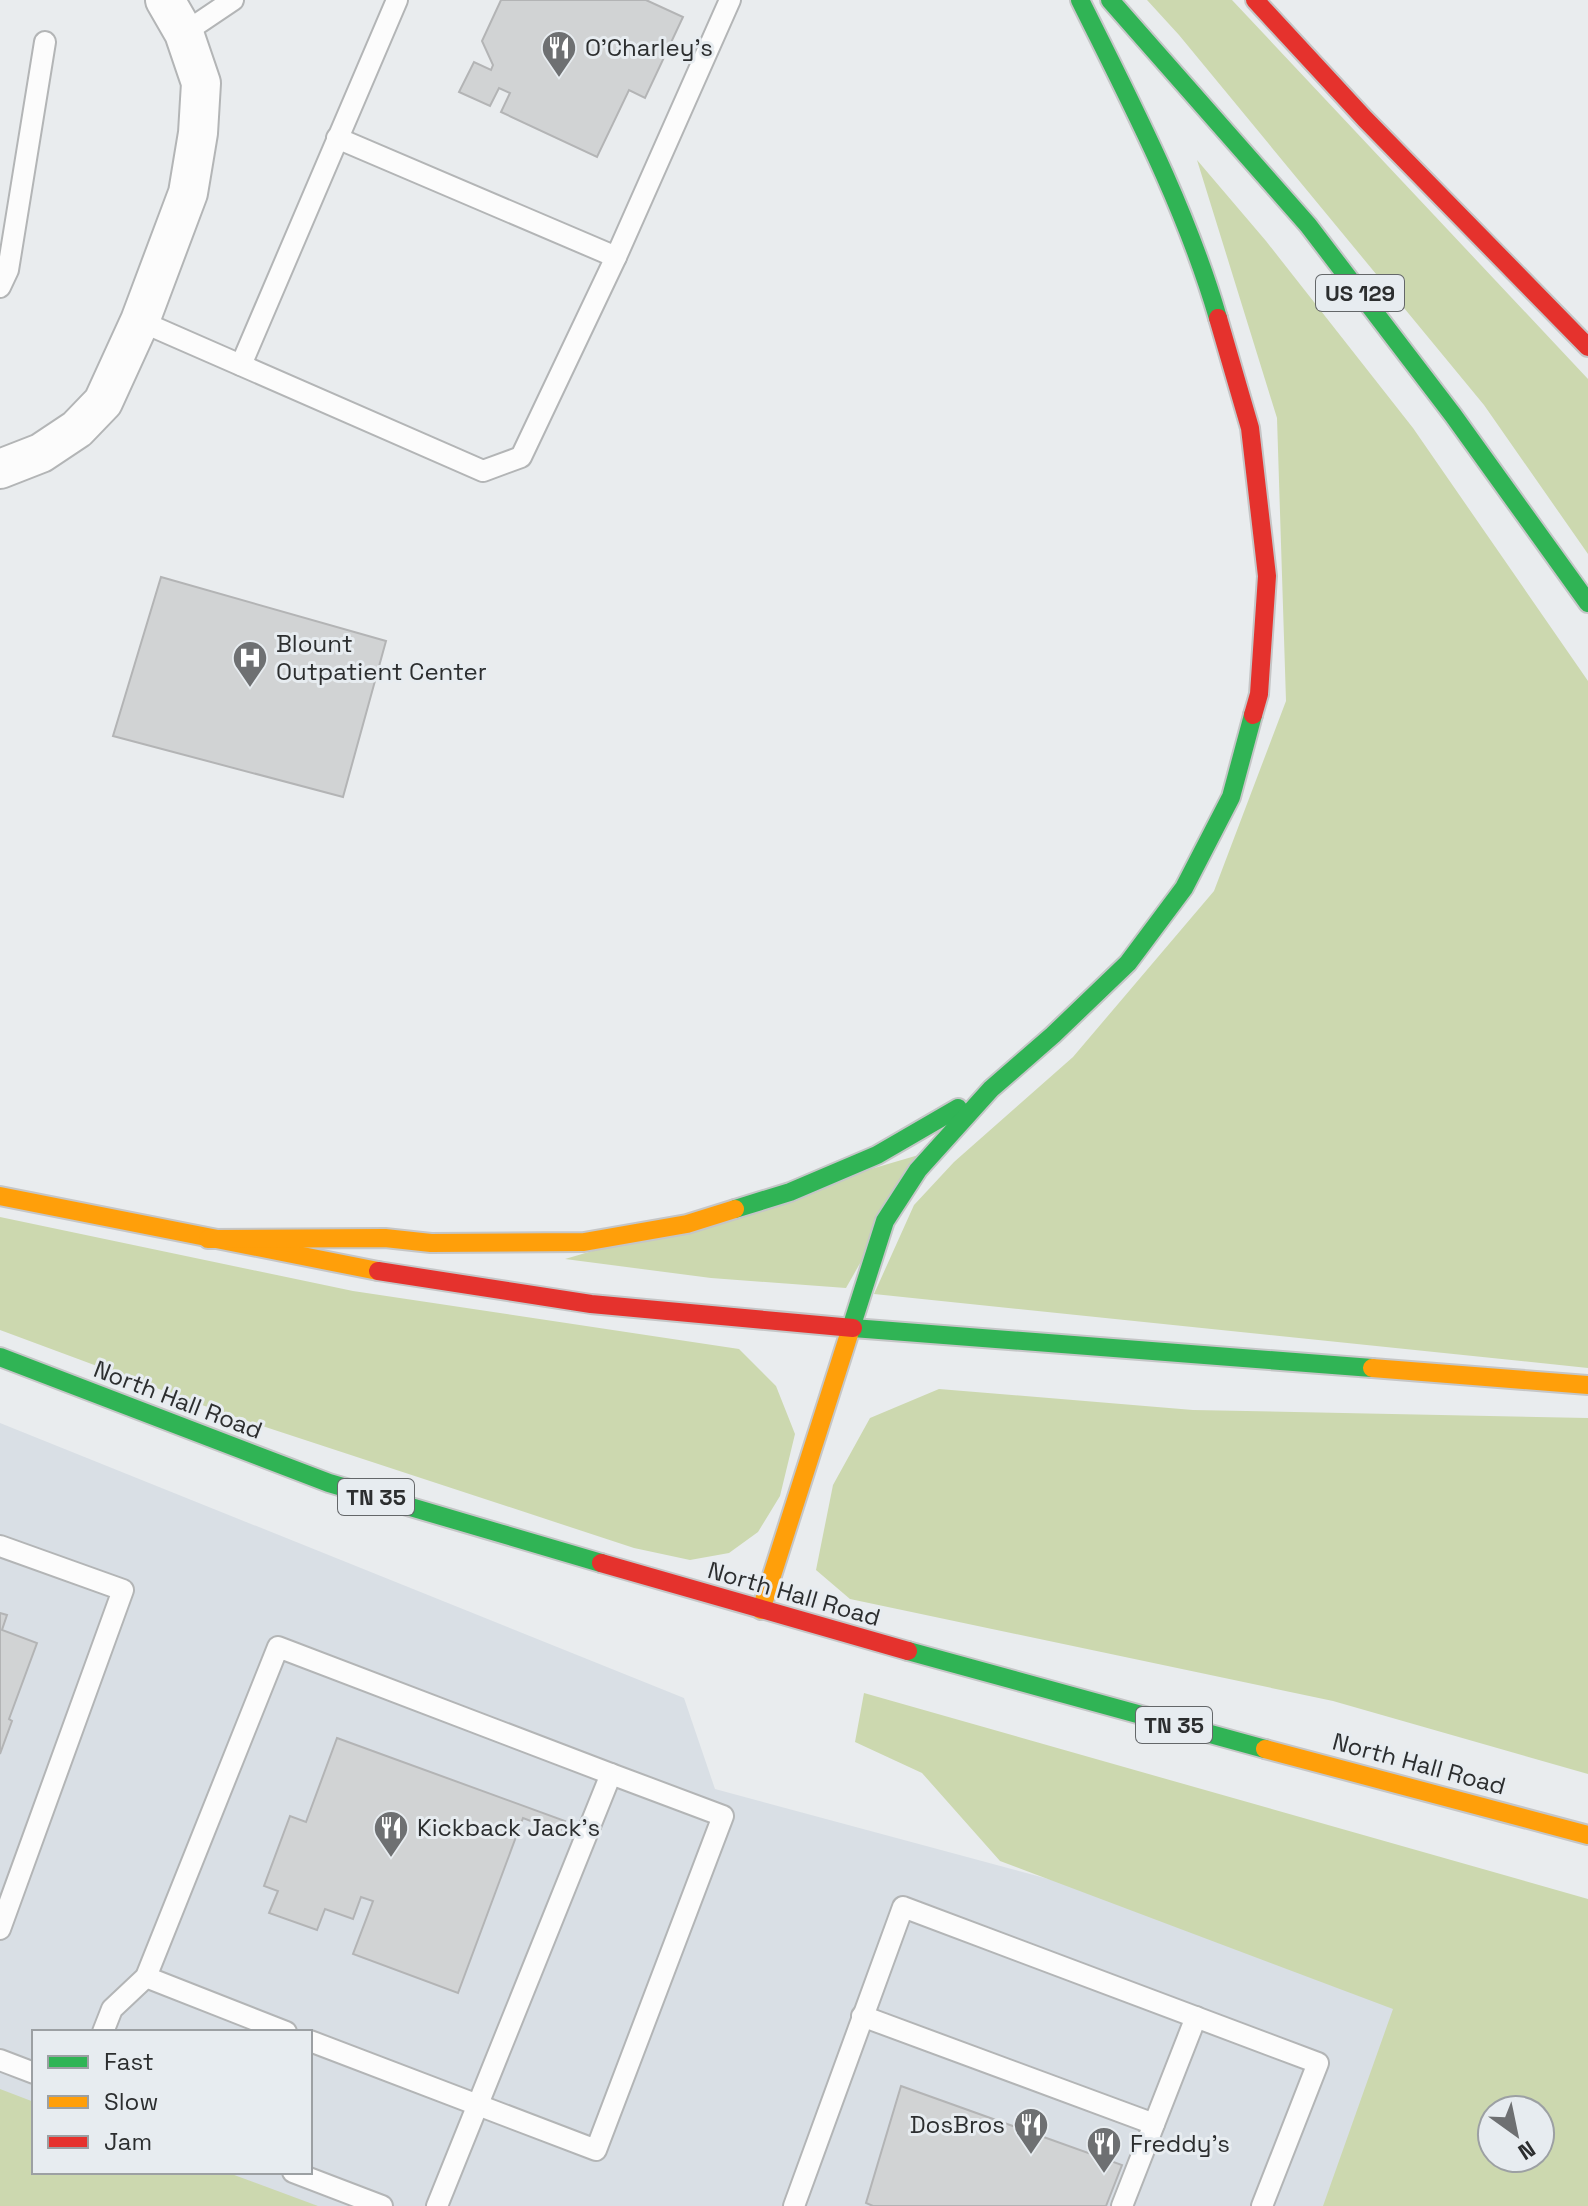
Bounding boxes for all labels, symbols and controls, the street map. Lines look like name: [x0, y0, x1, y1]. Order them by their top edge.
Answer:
restaurant icon: O'Charley's: [540, 29, 578, 79]
place label: O'Charley's: [585, 32, 713, 63]
road number: US 129: [1316, 275, 1404, 311]
place label: Blount Outpatient Center: [276, 628, 487, 687]
hospital icon: Blount Outpatient Center: [231, 639, 269, 689]
street label: North Hall Road: [89, 1353, 267, 1446]
road number: TN 35: [338, 1479, 414, 1515]
street label: North Hall Road: [704, 1554, 884, 1633]
road number: TN 35: [1136, 1707, 1212, 1743]
street label: North Hall Road: [1329, 1725, 1509, 1802]
restaurant icon: Kickback Jack's: [372, 1809, 410, 1859]
place label: Kickback Jack's: [417, 1812, 600, 1843]
legend: [32, 2030, 312, 2174]
text: Fast: [104, 2046, 154, 2077]
text: Slow: [104, 2086, 158, 2117]
north arrow: [1476, 2094, 1556, 2174]
restaurant icon: DosBros: [1012, 2106, 1050, 2156]
place label: DosBros: [910, 2109, 1005, 2140]
restaurant icon: Freddy's: [1085, 2125, 1123, 2175]
text: Jam: [104, 2126, 152, 2157]
place label: Freddy's: [1130, 2128, 1230, 2159]
text: N: [1513, 2135, 1541, 2167]

